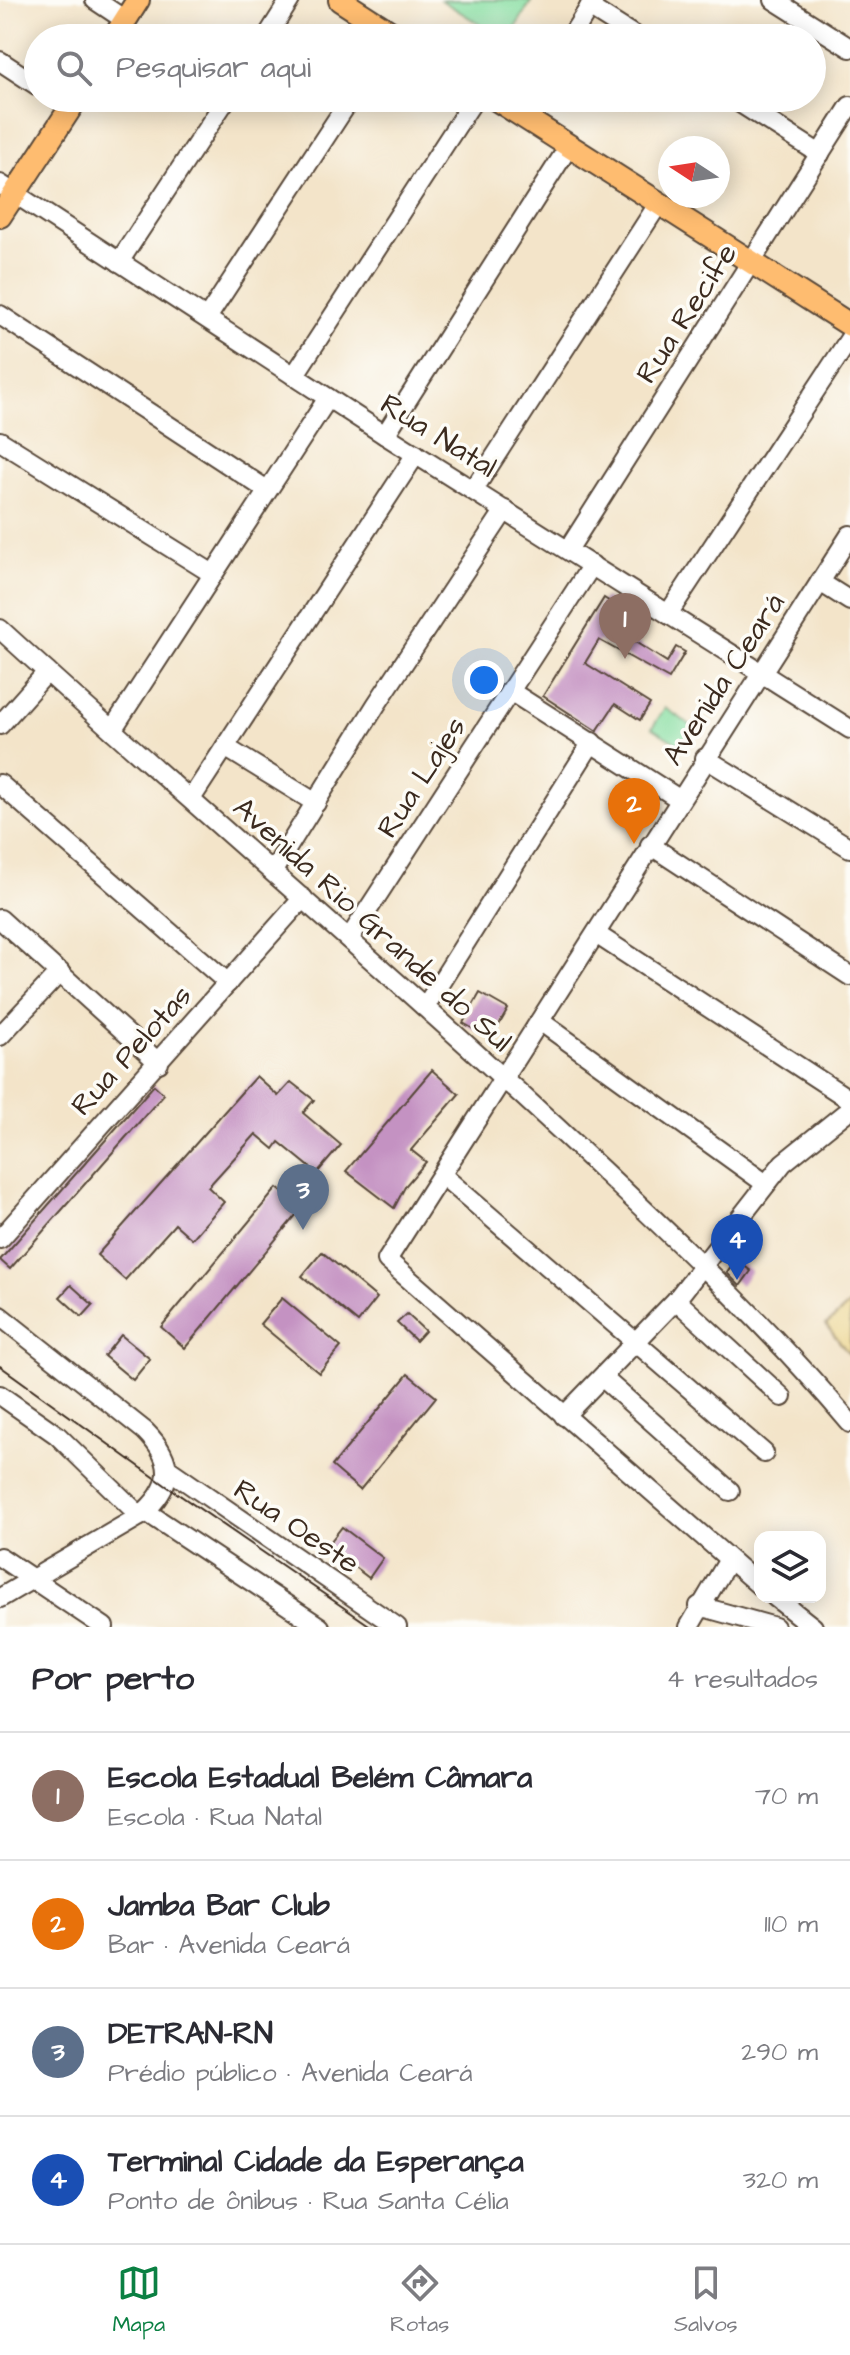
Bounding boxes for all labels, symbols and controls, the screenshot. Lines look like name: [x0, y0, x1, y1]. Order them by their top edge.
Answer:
search box: [24, 24, 826, 112]
icon: search: [52, 46, 96, 90]
text: Pesquisar aqui: [116, 47, 311, 89]
north arrow: [658, 136, 730, 208]
street label: Rua Recife: [626, 235, 748, 392]
street label: Rua Natal: [372, 384, 505, 488]
street label: Avenida Ceará: [652, 585, 795, 774]
pin: 1: [599, 593, 651, 659]
your location: [464, 660, 504, 700]
street label: Rua Lajes: [367, 709, 477, 846]
pin: 2: [608, 778, 660, 844]
street label: Avenida Rio Grande do Sul: [223, 788, 521, 1062]
street label: Rua Pelotas: [61, 976, 202, 1125]
pin: 3: [277, 1164, 329, 1230]
pin: 4: [711, 1214, 763, 1280]
street label: Rua Oeste: [225, 1469, 368, 1584]
map controls: [754, 1531, 826, 1603]
button: layers: [754, 1531, 826, 1603]
text: Por perto: [32, 1655, 194, 1703]
text: 4 resultados: [666, 1661, 818, 1697]
text: Escola Estadual Belém Câmara: [108, 1757, 532, 1799]
text: 1: [56, 1778, 60, 1814]
text: 70 m: [755, 1778, 818, 1814]
text: Escola · Rua Natal: [108, 1799, 322, 1835]
text: Jamba Bar Club: [108, 1885, 330, 1927]
text: 2: [51, 1906, 65, 1942]
text: 110 m: [764, 1906, 818, 1942]
text: Bar · Avenida Ceará: [108, 1927, 350, 1963]
text: DETRAN-RN: [108, 2013, 273, 2055]
text: 3: [51, 2034, 65, 2070]
text: 290 m: [741, 2034, 818, 2070]
text: Prédio público · Avenida Ceará: [108, 2055, 473, 2091]
text: Terminal Cidade da Esperança: [108, 2141, 524, 2183]
text: 4: [49, 2162, 67, 2198]
text: 320 m: [743, 2162, 818, 2198]
text: Ponto de ônibus · Rua Santa Célia: [108, 2183, 509, 2219]
tab: Mapa: [112, 2261, 165, 2340]
tab: Rotas: [390, 2261, 449, 2340]
tab: Salvos: [674, 2261, 738, 2340]

